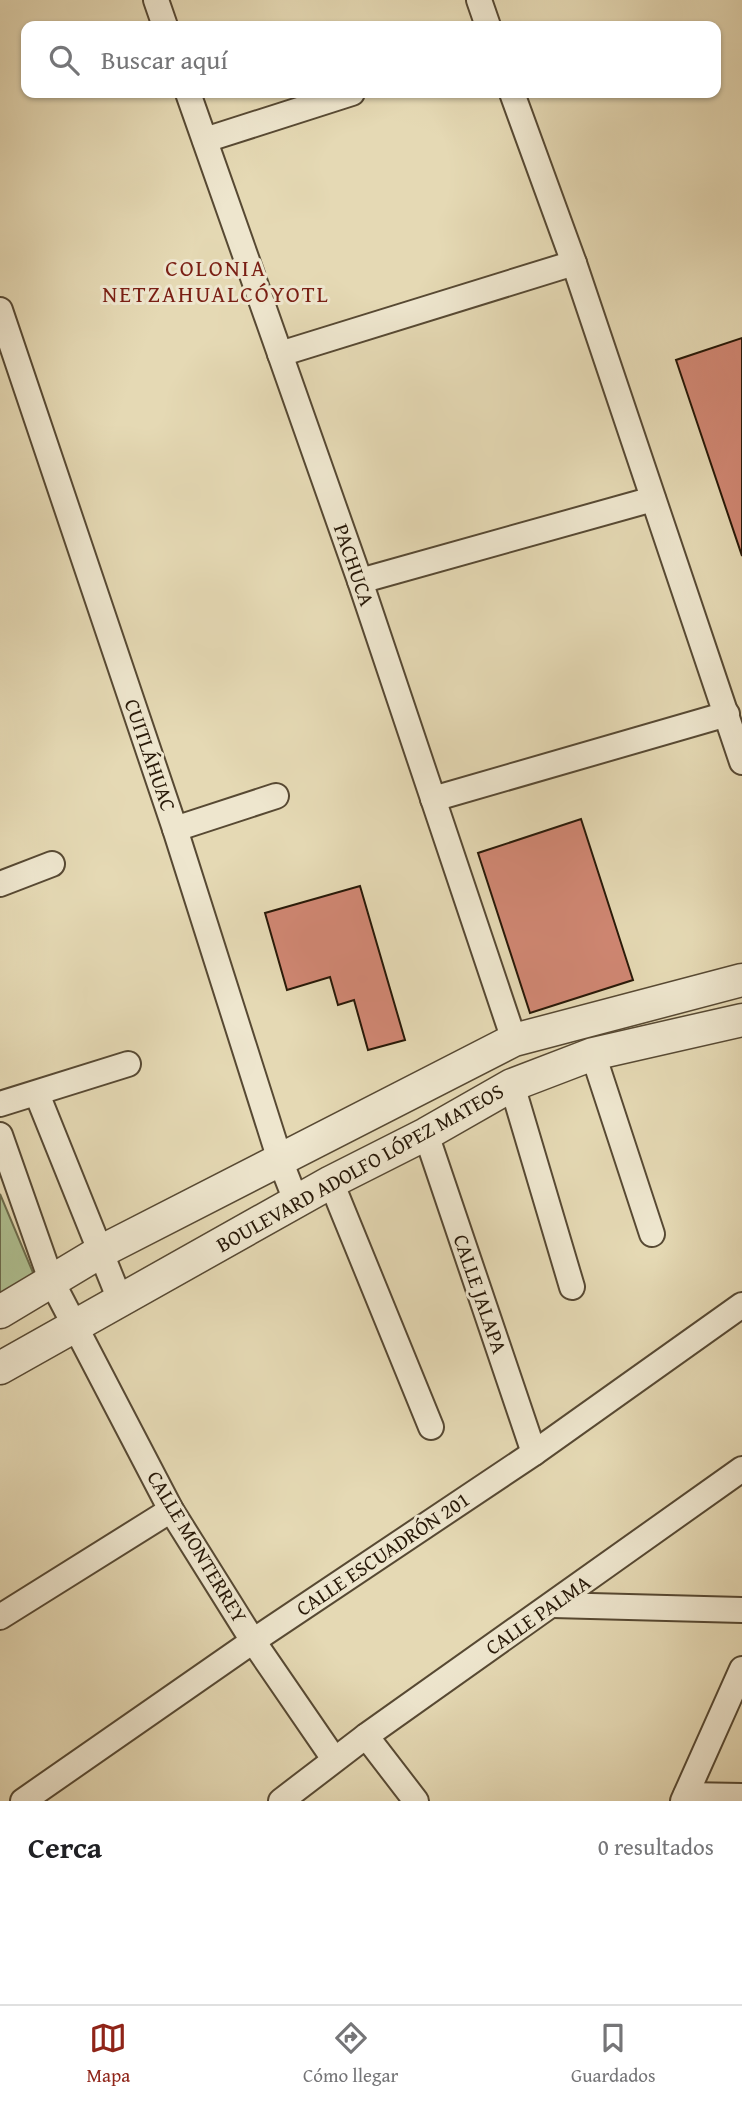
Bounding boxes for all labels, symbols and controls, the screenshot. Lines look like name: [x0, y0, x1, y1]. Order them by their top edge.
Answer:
search box: [21, 21, 721, 98]
text: Buscar aquí: [101, 40, 228, 79]
icon: search: [45, 41, 83, 79]
district label: COLONIA NETZAHUALCÓYOTL: [102, 251, 330, 310]
street label: PACHUCA: [326, 520, 383, 610]
street label: CUITLÁHUAC: [117, 694, 184, 815]
street label: BOULEVARD ADOLFO LÓPEZ MATEOS: [210, 1075, 509, 1260]
street label: CALLE JALAPA: [446, 1230, 515, 1358]
street label: CALLE MONTERREY: [140, 1465, 255, 1629]
street label: CALLE ESCUADRÓN 201: [290, 1484, 476, 1623]
street label: CALLE PALMA: [479, 1567, 597, 1662]
text: Cerca: [28, 1825, 102, 1869]
text: 0 resultados: [598, 1830, 714, 1863]
tab: Mapa: [86, 2019, 130, 2089]
tab: Cómo llegar: [303, 2019, 398, 2089]
tab: Guardados: [571, 2019, 656, 2089]

